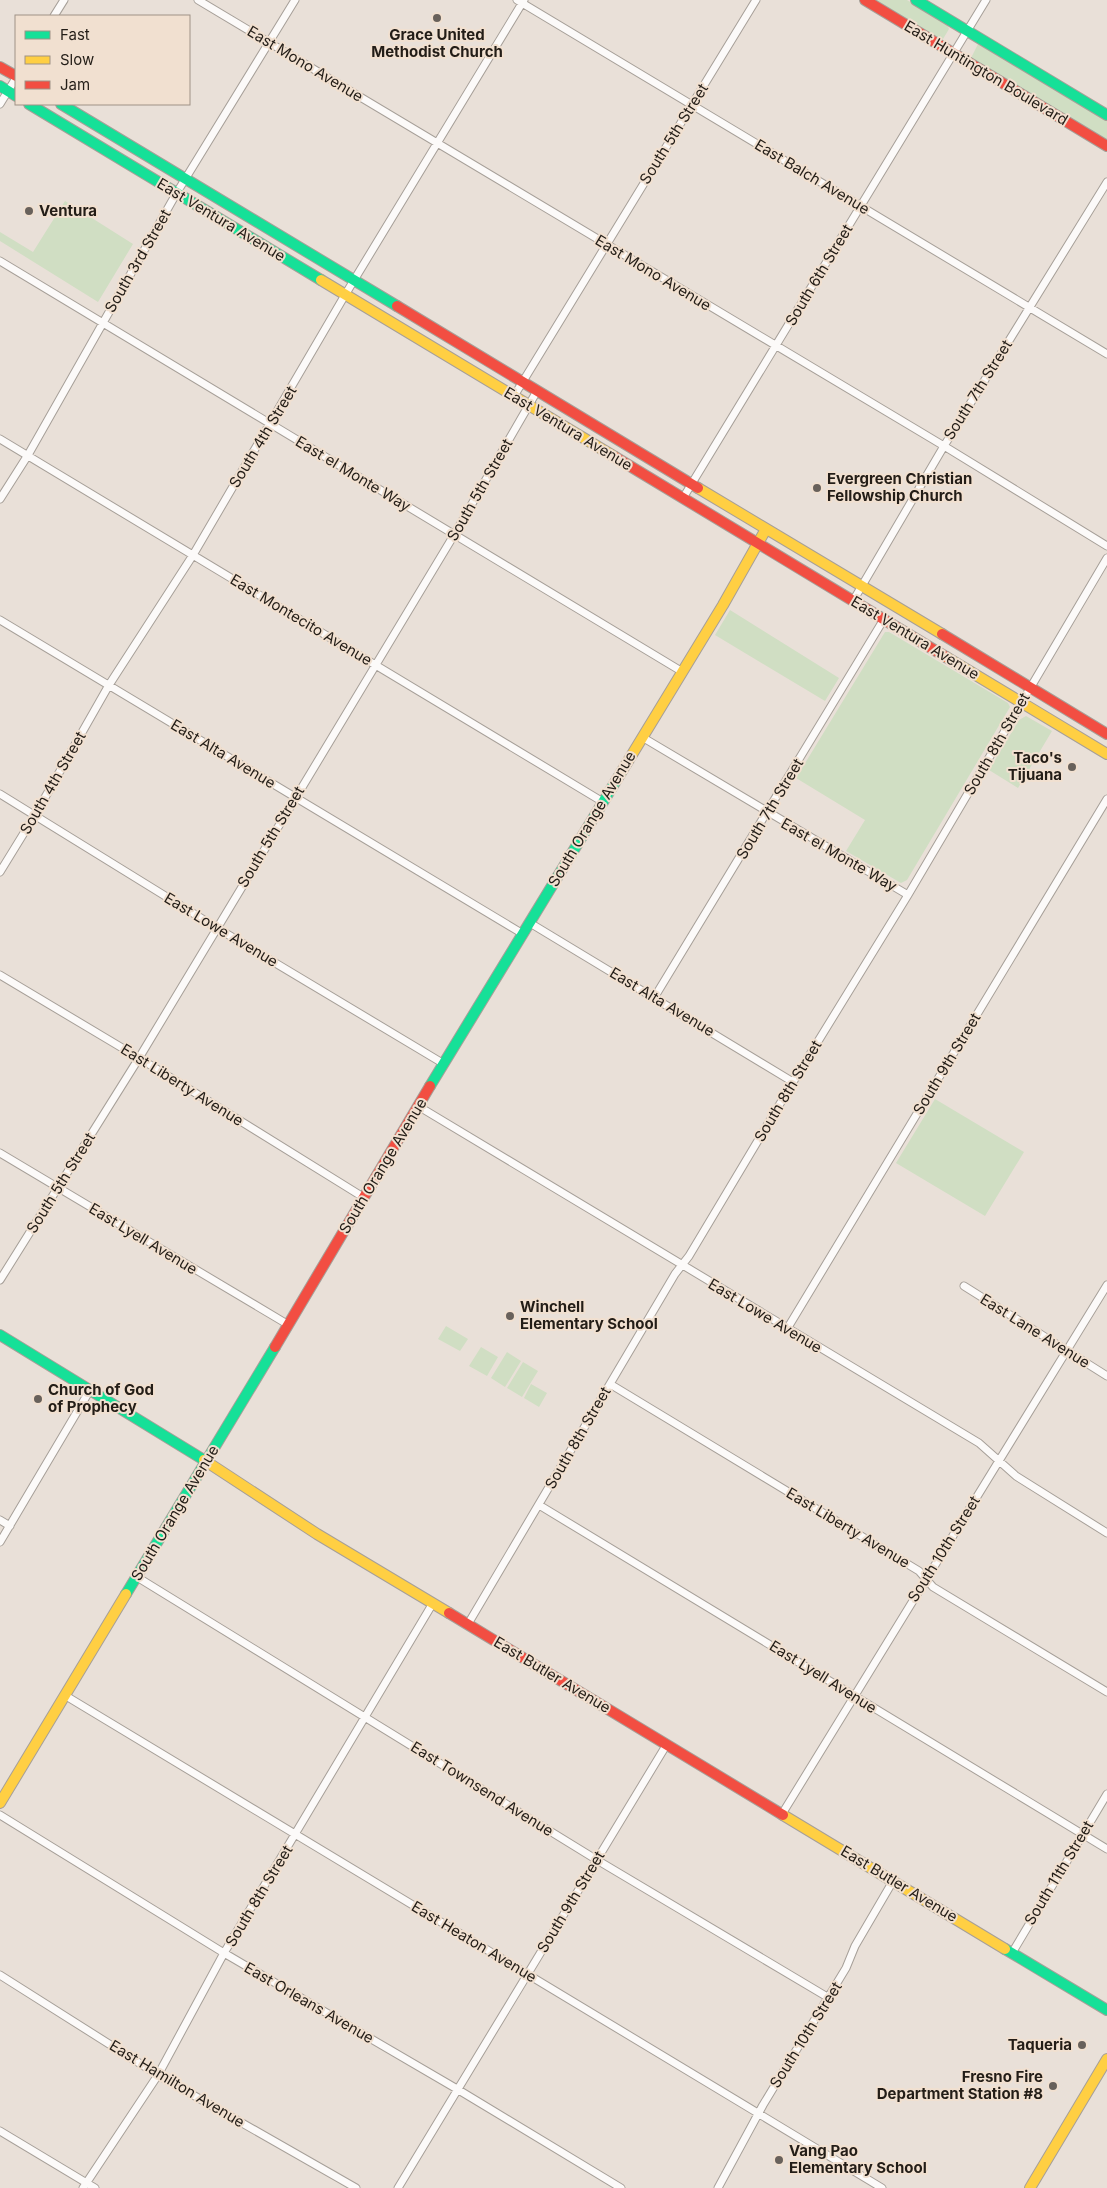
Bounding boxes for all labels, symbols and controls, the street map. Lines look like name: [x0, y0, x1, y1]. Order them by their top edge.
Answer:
marker: Grace United Methodist Church: [431, 12, 443, 24]
legend: [15, 15, 190, 105]
street label: East Huntington Boulevard: [901, 16, 1072, 129]
street label: East Mono Avenue: [244, 21, 367, 106]
text: Fast: [60, 25, 90, 44]
place label: Grace United Methodist Church: [371, 25, 503, 61]
text: Slow: [60, 50, 94, 69]
text: Jam: [60, 75, 90, 94]
street label: South 5th Street: [635, 80, 712, 188]
street label: East Balch Avenue: [751, 135, 873, 218]
street label: East Ventura Avenue: [154, 174, 289, 265]
place label: Ventura: [39, 201, 97, 220]
marker: Ventura: [23, 205, 35, 217]
street label: South 3rd Street: [100, 206, 175, 316]
street label: South 6th Street: [781, 220, 856, 329]
street label: East Mono Avenue: [592, 230, 715, 315]
street label: South 7th Street: [939, 336, 1016, 443]
street label: South 4th Street: [225, 382, 301, 491]
street label: East Ventura Avenue: [501, 383, 636, 474]
street label: East el Monte Way: [292, 432, 415, 516]
street label: South 5th Street: [443, 435, 517, 544]
place label: Evergreen Christian Fellowship Church: [827, 469, 972, 505]
marker: Evergreen Christian Fellowship Church: [811, 482, 823, 494]
street label: East Montecito Avenue: [227, 570, 376, 670]
street label: East Ventura Avenue: [848, 592, 983, 683]
street label: South 8th Street: [960, 689, 1034, 798]
street label: East Alta Avenue: [167, 715, 279, 792]
street label: South 4th Street: [15, 728, 90, 838]
street label: South Orange Avenue: [544, 748, 640, 890]
place label: Taco's Tijuana: [1008, 748, 1062, 784]
street label: South 7th Street: [732, 755, 807, 863]
marker: Taco's Tijuana: [1066, 761, 1078, 773]
street label: South 5th Street: [233, 783, 308, 891]
street label: East el Monte Way: [778, 814, 901, 896]
street label: East Lowe Avenue: [161, 888, 282, 971]
street label: East Alta Avenue: [606, 963, 718, 1040]
street label: South 9th Street: [909, 1009, 984, 1118]
street label: South 8th Street: [750, 1036, 825, 1145]
street label: East Liberty Avenue: [117, 1039, 247, 1130]
street label: South Orange Avenue: [335, 1095, 431, 1237]
street label: South 5th Street: [22, 1129, 99, 1237]
street label: East Lyell Avenue: [86, 1199, 201, 1278]
street label: East Lowe Avenue: [705, 1274, 826, 1357]
street label: East Lane Avenue: [977, 1289, 1094, 1372]
place label: Winchell Elementary School: [520, 1297, 658, 1333]
marker: Winchell Elementary School: [504, 1310, 516, 1322]
place label: Church of God of Prophecy: [48, 1380, 154, 1416]
street label: South 8th Street: [541, 1383, 615, 1492]
marker: Church of God of Prophecy: [32, 1393, 44, 1405]
street label: South Orange Avenue: [127, 1442, 223, 1584]
street label: East Liberty Avenue: [783, 1483, 914, 1572]
street label: South 10th Street: [903, 1492, 984, 1605]
street label: East Butler Avenue: [490, 1632, 614, 1717]
street label: East Lyell Avenue: [766, 1636, 880, 1717]
street label: East Townsend Avenue: [407, 1737, 557, 1840]
street label: South 11th Street: [1020, 1817, 1097, 1928]
street label: South 8th Street: [221, 1841, 296, 1950]
street label: East Butler Avenue: [837, 1841, 961, 1926]
street label: South 9th Street: [533, 1847, 608, 1956]
street label: East Heaton Avenue: [408, 1897, 540, 1986]
street label: East Orleans Avenue: [241, 1958, 377, 2047]
street label: South 10th Street: [765, 1978, 846, 2091]
place label: Taqueria: [1008, 2035, 1072, 2054]
street label: East Hamilton Avenue: [106, 2036, 248, 2131]
marker: Taqueria: [1076, 2039, 1088, 2051]
place label: Fresno Fire Department Station #8: [877, 2067, 1043, 2103]
marker: Fresno Fire Department Station #8: [1047, 2080, 1059, 2092]
place label: Vang Pao Elementary School: [789, 2141, 927, 2177]
marker: Vang Pao Elementary School: [773, 2154, 785, 2166]

